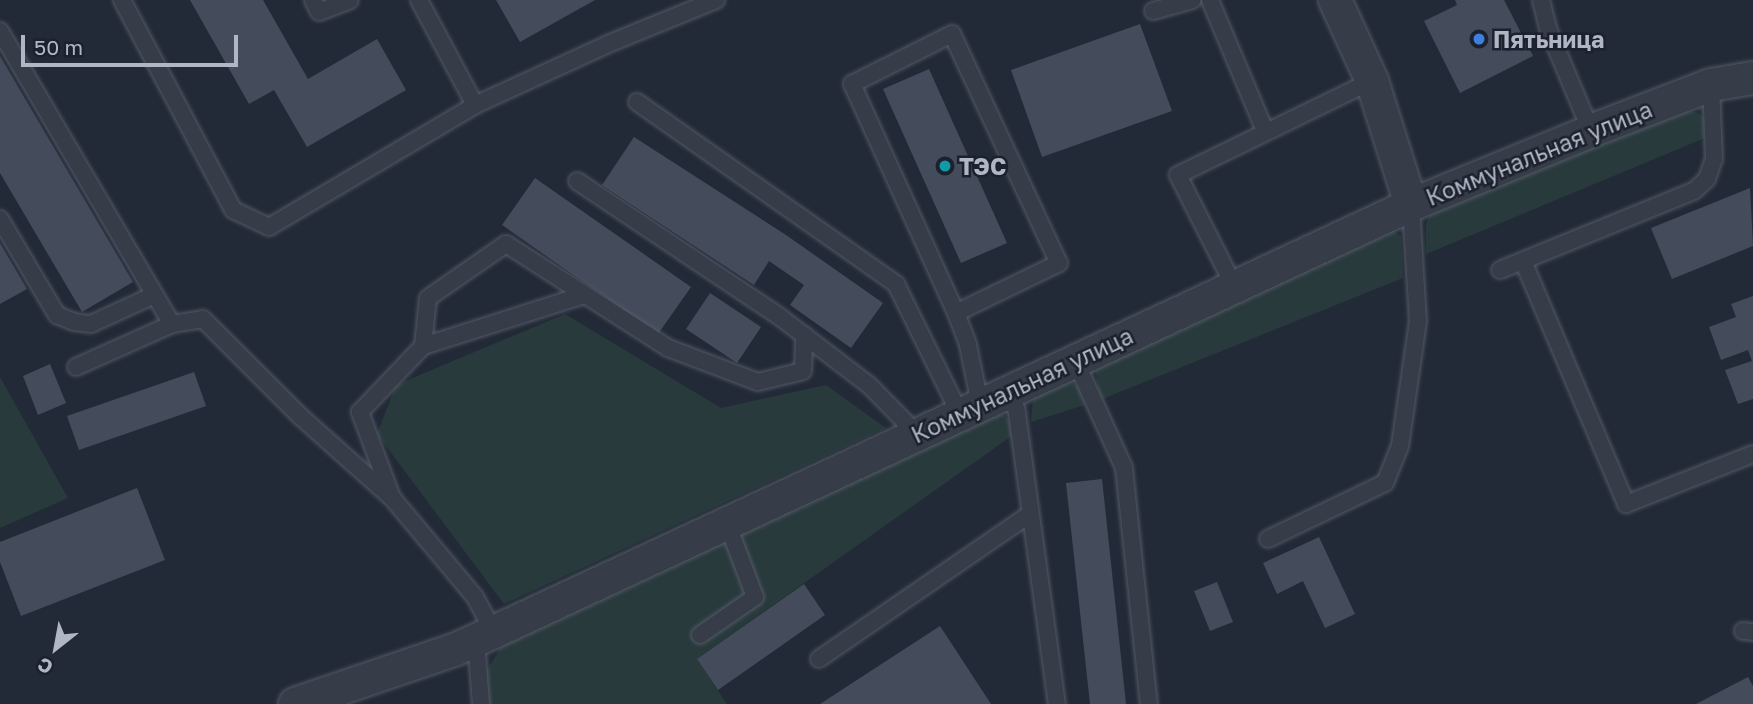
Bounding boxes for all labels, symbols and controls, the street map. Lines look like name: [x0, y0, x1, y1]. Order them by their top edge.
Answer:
scale bar: [24, 21, 242, 65]
place label: Пятьница: [1493, 25, 1604, 53]
marker: Пятьница: [1471, 31, 1487, 47]
text: 50 m: [34, 34, 83, 60]
street label: Коммунальная улица: [1422, 95, 1656, 211]
place label: ТЭС: [959, 152, 1006, 180]
marker: ТЭС: [937, 158, 953, 174]
street label: Коммунальная улица: [907, 322, 1137, 448]
north arrow: [21, 613, 91, 683]
text: С: [33, 653, 57, 680]

